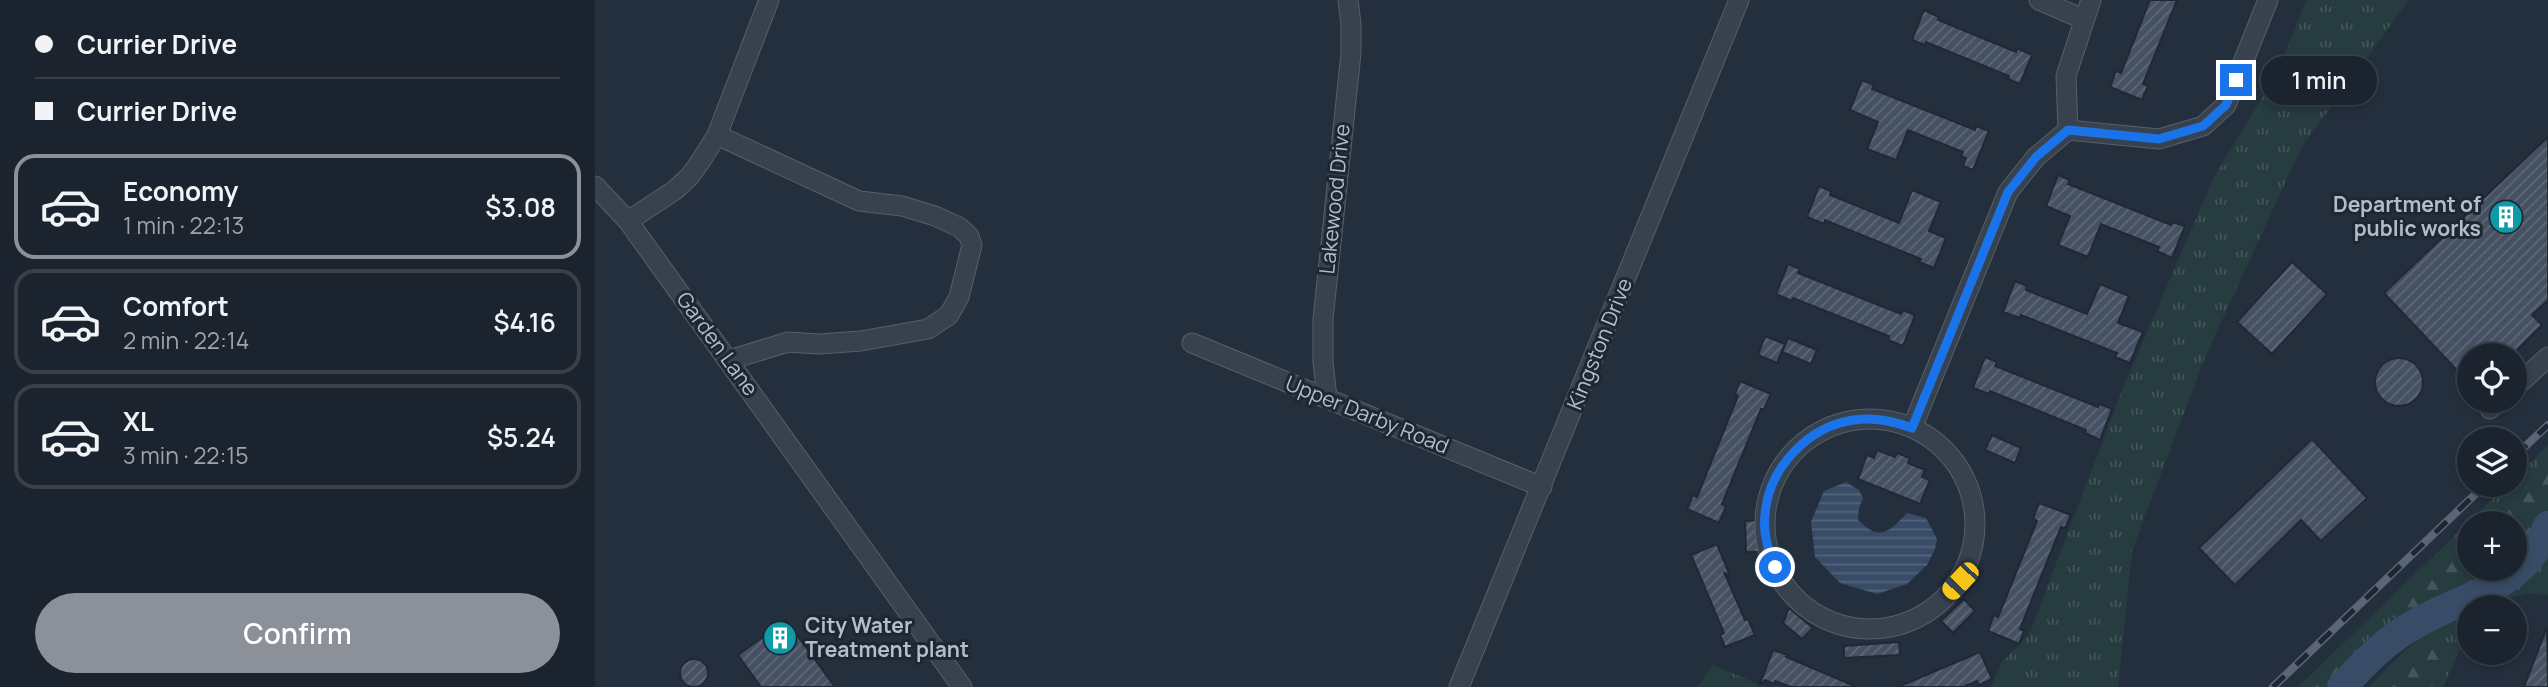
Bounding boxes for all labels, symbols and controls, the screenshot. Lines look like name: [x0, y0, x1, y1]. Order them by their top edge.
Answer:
text: Currier Drive: [77, 26, 237, 62]
callout: 1 min: [2261, 56, 2376, 104]
route end: [2220, 64, 2252, 96]
text: 1 min: [2292, 64, 2346, 96]
text: Currier Drive: [77, 93, 237, 129]
street label: Lakewood Drive: [1312, 122, 1356, 275]
text: Economy: [123, 173, 238, 209]
icon: car: [39, 175, 102, 238]
text: $3.08: [485, 189, 556, 225]
place label: Department of public works: [2333, 190, 2481, 242]
building icon: Department of public works: [2487, 198, 2525, 236]
text: 1 min · 22:13: [123, 209, 244, 241]
street label: Kingston Drive: [1560, 274, 1638, 414]
street label: Garden Lane: [671, 286, 765, 401]
text: Comfort: [123, 288, 229, 324]
icon: car: [39, 290, 102, 353]
text: $4.16: [493, 304, 556, 340]
text: 2 min · 22:14: [123, 324, 249, 356]
map controls: [2457, 343, 2527, 665]
button: locate: [2457, 343, 2527, 413]
street label: Upper Darby Road: [1282, 369, 1453, 460]
text: XL: [123, 403, 154, 439]
icon: car: [39, 405, 102, 468]
text: $5.24: [487, 419, 556, 455]
button: layers: [2457, 427, 2527, 497]
text: 3 min · 22:15: [123, 439, 249, 471]
button: +: [2457, 511, 2527, 581]
route start: [1759, 551, 1791, 583]
car: [1938, 558, 1983, 604]
button: Confirm: [35, 593, 560, 673]
button: −: [2457, 595, 2527, 665]
place label: City Water Treatment plant: [805, 611, 969, 663]
building icon: City Water Treatment plant: [761, 619, 799, 657]

